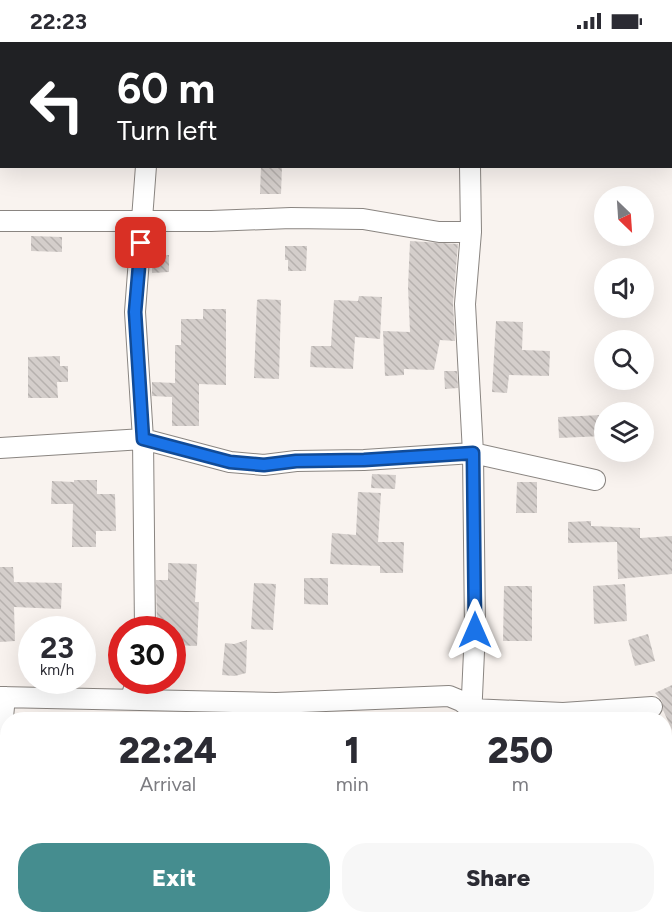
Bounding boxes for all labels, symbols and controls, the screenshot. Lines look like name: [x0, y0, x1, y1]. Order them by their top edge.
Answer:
text: 22:23: [30, 8, 87, 35]
text: 60 m: [117, 63, 215, 114]
icon: left: [18, 66, 96, 144]
text: Turn left: [117, 114, 217, 147]
north arrow: [594, 186, 654, 246]
map controls: [594, 186, 654, 462]
pin: [115, 217, 166, 268]
icon: arrive: [124, 226, 157, 259]
button: sound: [594, 258, 654, 318]
button: search: [594, 330, 654, 390]
button: layers: [594, 402, 654, 462]
position arrow: [443, 598, 507, 662]
speed limit sign: 30: [108, 616, 186, 694]
text: 23: [40, 629, 74, 666]
text: km/h: [40, 661, 74, 679]
text: 22:24: [119, 729, 217, 772]
text: 1: [345, 729, 360, 772]
text: 250: [488, 729, 553, 772]
text: Arrival: [140, 772, 196, 796]
text: min: [336, 772, 369, 796]
text: m: [512, 772, 529, 796]
button: Exit: [18, 843, 330, 912]
button: Share: [342, 843, 654, 912]

